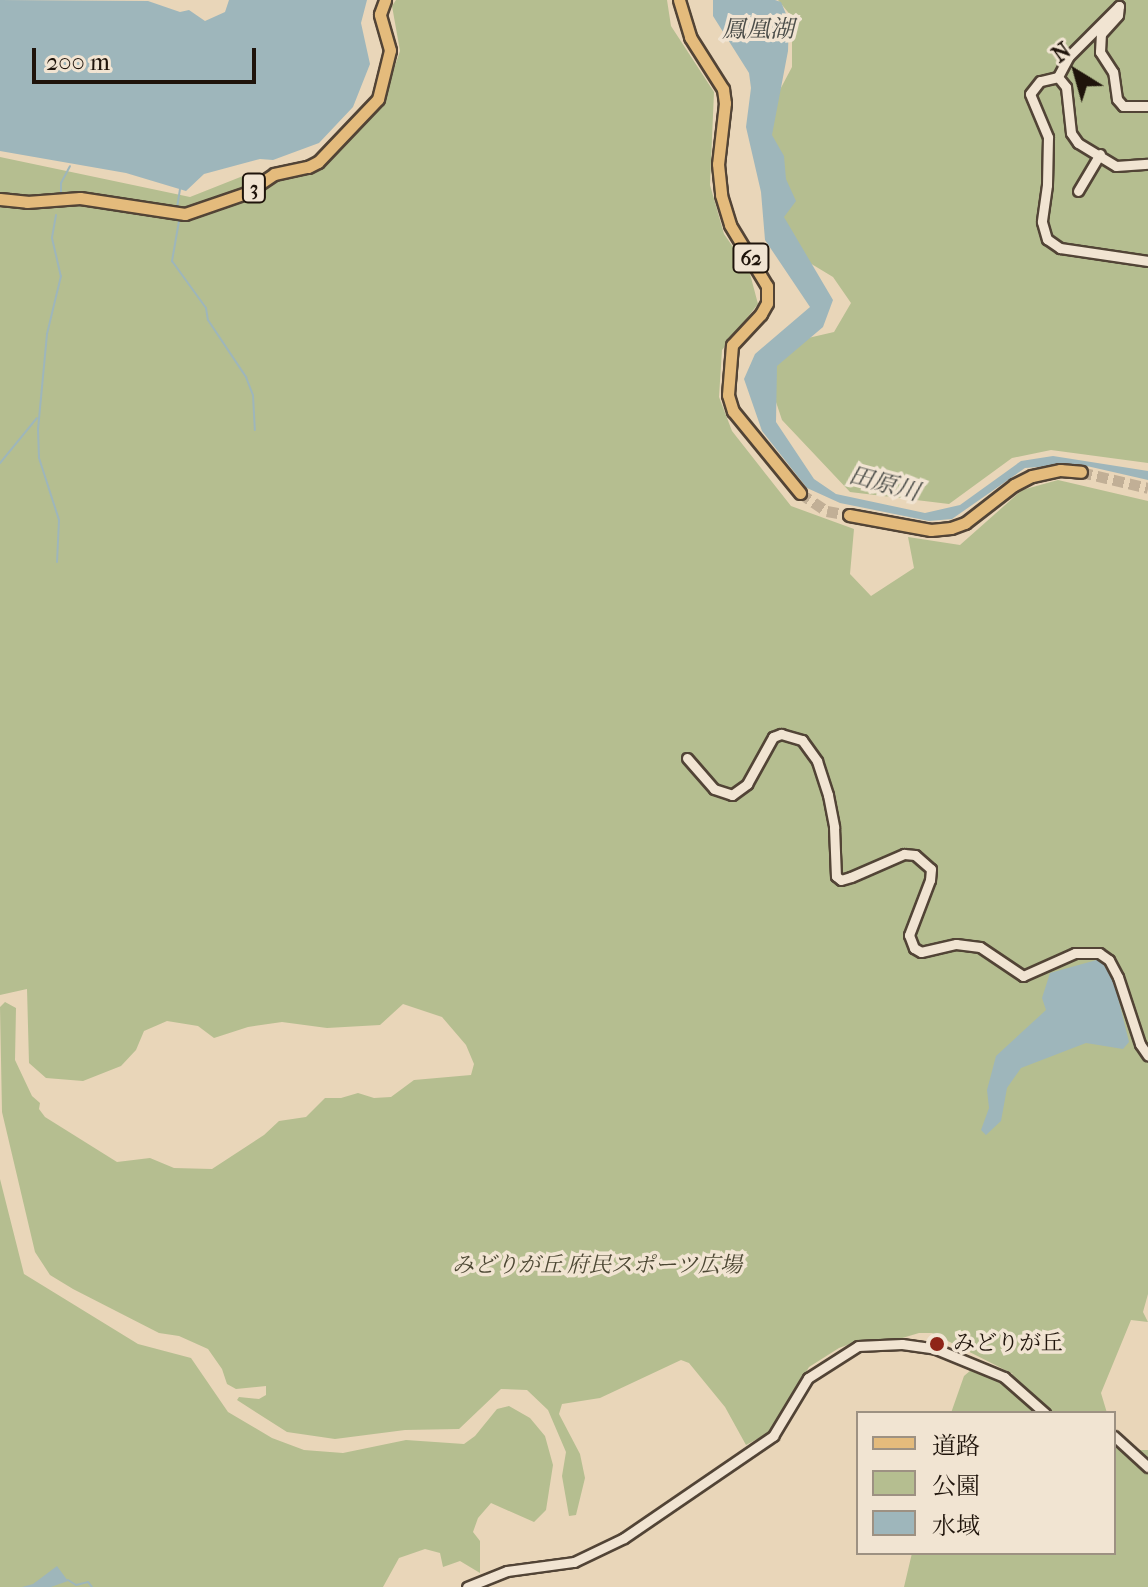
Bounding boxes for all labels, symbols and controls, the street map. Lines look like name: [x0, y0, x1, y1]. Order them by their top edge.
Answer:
water label: 鳳凰湖: [722, 16, 794, 44]
scale bar: [36, 32, 260, 82]
north arrow: [1036, 32, 1116, 112]
text: N: [1047, 37, 1076, 68]
text: 200 m: [46, 48, 110, 76]
road number: 3: [240, 172, 268, 204]
road number: 62: [731, 242, 771, 274]
water label: 田原川: [845, 461, 923, 507]
park label: みどりが丘 府民スポーツ広場: [452, 1253, 742, 1279]
place label: みどりが丘: [953, 1331, 1063, 1357]
marker: みどりが丘: [928, 1335, 946, 1353]
legend: [856, 1411, 1116, 1555]
text: 道路: [932, 1432, 980, 1460]
text: 公園: [932, 1472, 980, 1500]
text: 水域: [932, 1512, 980, 1540]

